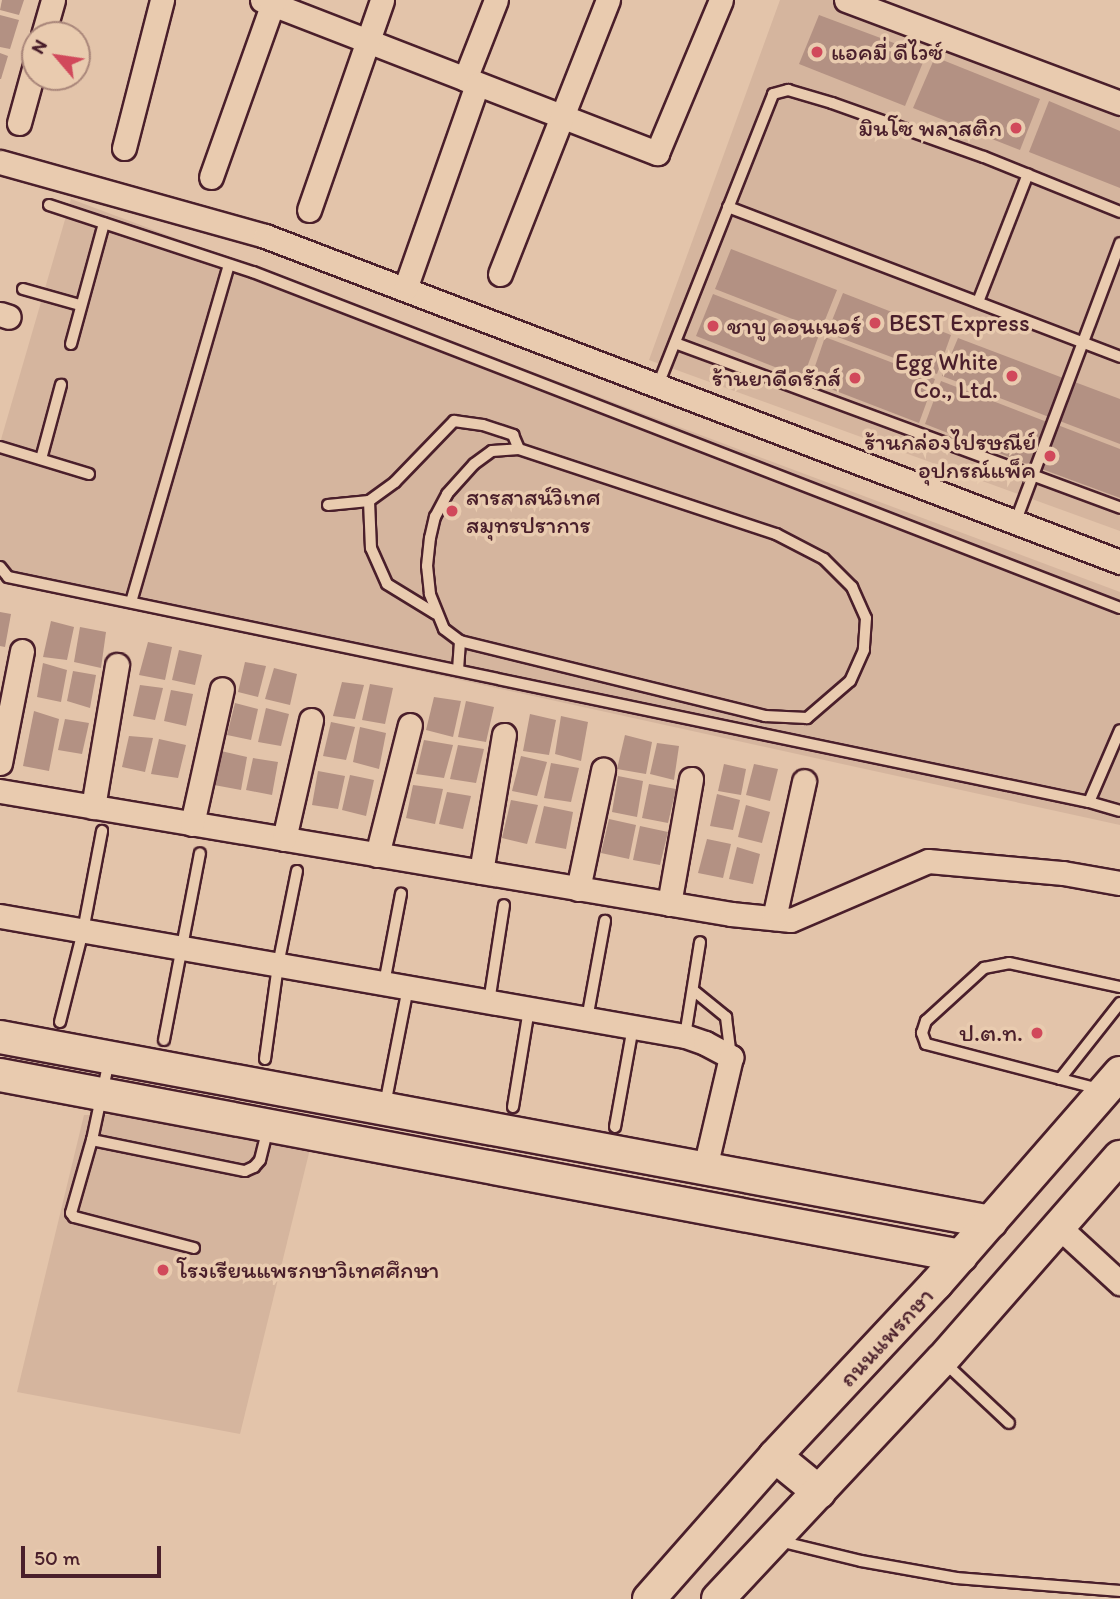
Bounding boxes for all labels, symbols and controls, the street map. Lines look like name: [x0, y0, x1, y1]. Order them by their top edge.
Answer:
north arrow: [21, 21, 91, 91]
text: N: [26, 35, 52, 58]
place label: แอคมี่ ดีไวซ์: [831, 38, 943, 66]
marker: แอคมี่ ดีไวซ์: [809, 44, 825, 60]
place label: มินโซ พลาสติก: [858, 114, 1002, 142]
marker: มินโซ พลาสติก: [1008, 120, 1024, 136]
place label: BEST Express: [889, 309, 1029, 337]
place label: ชาบู คอนเนอร์: [727, 312, 862, 340]
marker: BEST Express: [867, 315, 883, 331]
marker: ชาบู คอนเนอร์: [705, 318, 721, 334]
place label: Egg White Co., Ltd.: [895, 348, 998, 404]
place label: ร้านยาดีดรักส์: [712, 364, 841, 392]
marker: Egg White Co., Ltd.: [1004, 368, 1020, 384]
marker: ร้านยาดีดรักส์: [847, 370, 863, 386]
place label: ร้านกล่องไปรษณีย์ อุปกรณ์แพ็ค: [864, 428, 1036, 484]
marker: ร้านกล่องไปรษณีย์ อุปกรณ์แพ็ค: [1042, 448, 1058, 464]
place label: สารสาสน์วิเทศ สมุทรปราการ: [466, 483, 600, 539]
marker: สารสาสน์วิเทศ สมุทรปราการ: [444, 503, 460, 519]
place label: ป.ต.ท.: [959, 1019, 1023, 1047]
marker: ป.ต.ท.: [1029, 1025, 1045, 1041]
place label: โรงเรียนแพรกษาวิเทศศึกษา: [177, 1256, 439, 1284]
marker: โรงเรียนแพรกษาวิเทศศึกษา: [155, 1262, 171, 1278]
street label: ถนนแพรกษา: [833, 1281, 939, 1393]
scale bar: [24, 1532, 164, 1576]
text: 50 m: [34, 1545, 80, 1570]

